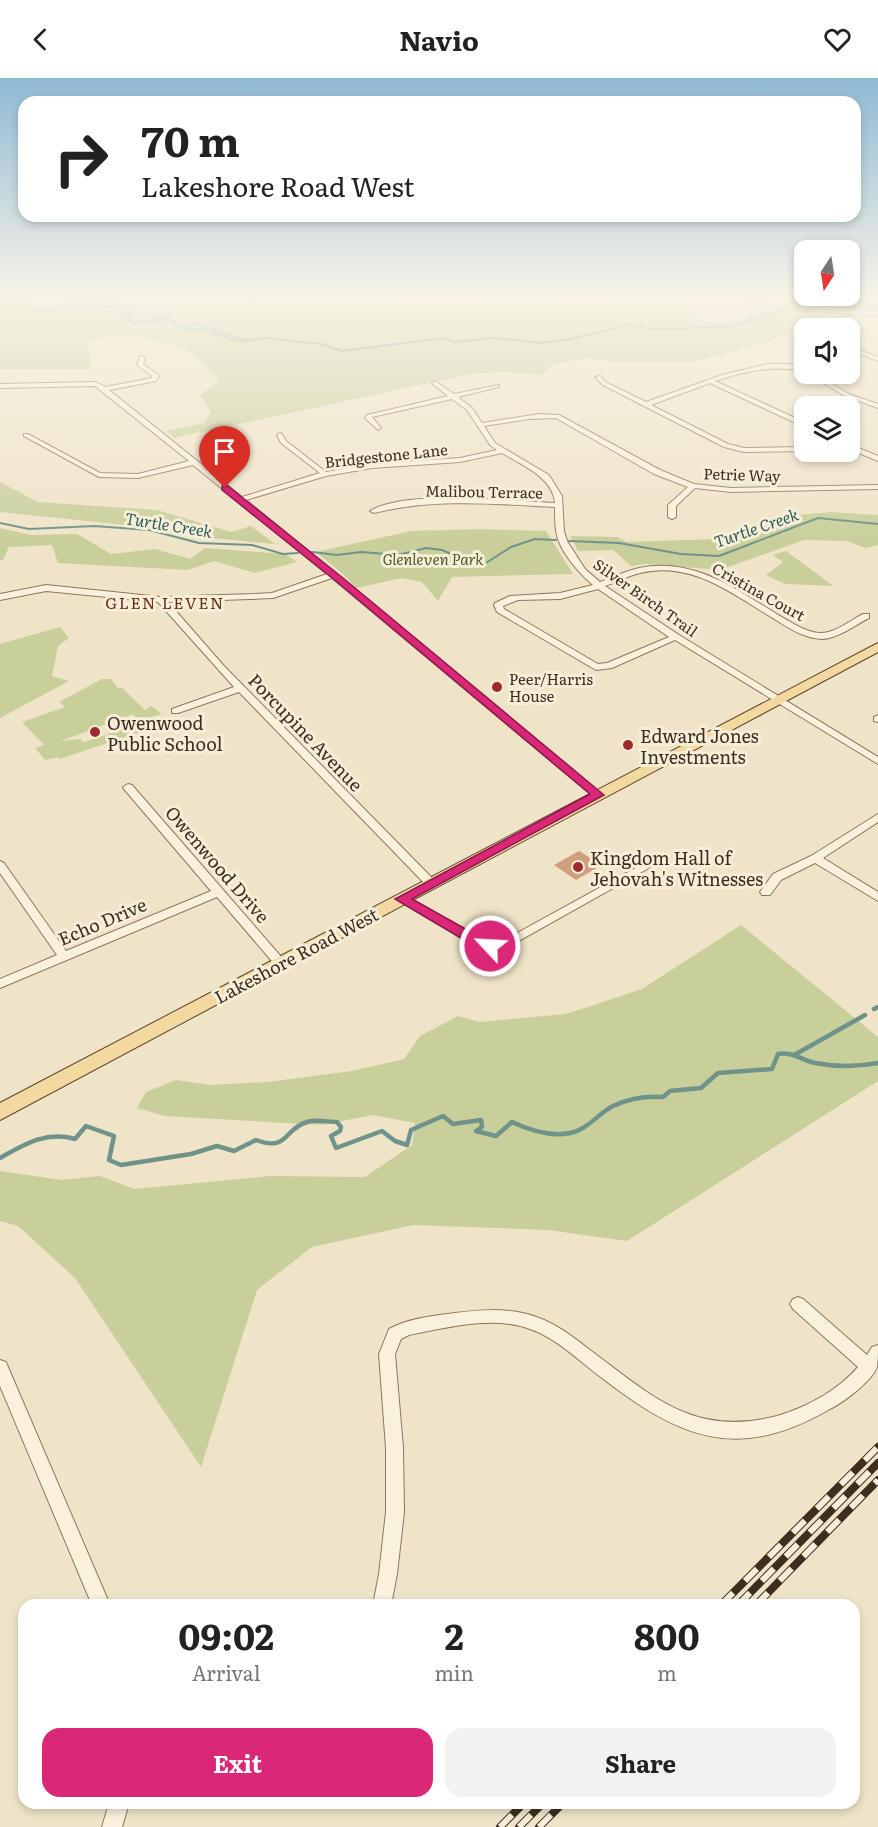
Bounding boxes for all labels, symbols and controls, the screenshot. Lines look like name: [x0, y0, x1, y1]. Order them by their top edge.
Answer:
text: Navio: [399, 19, 479, 59]
icon: back: [24, 23, 57, 56]
icon: heart: [821, 23, 854, 56]
text: 70 m: [141, 108, 240, 170]
icon: right: [42, 120, 120, 198]
text: Lakeshore Road West: [141, 165, 414, 205]
north arrow: [794, 240, 860, 306]
map controls: [794, 240, 860, 462]
button: sound: [794, 318, 860, 384]
button: layers: [794, 396, 860, 462]
pin: [199, 426, 250, 488]
icon: arrive: [208, 435, 241, 468]
street label: Bridgestone Lane: [323, 437, 449, 473]
street label: Petrie Way: [703, 461, 781, 487]
street label: Malibou Terrace: [425, 478, 543, 504]
water label: Turtle Creek: [711, 501, 802, 553]
water label: Turtle Creek: [124, 505, 214, 543]
park label: Glenleven Park: [383, 547, 484, 570]
street label: Silver Birch Trail: [589, 552, 703, 642]
street label: Cristina Court: [708, 556, 810, 626]
district label: GLEN LEVEN: [105, 590, 225, 614]
street label: Porcupine Avenue: [242, 667, 370, 797]
place label: Peer/Harris House: [509, 667, 593, 707]
marker: Peer/Harris House: [490, 680, 504, 694]
place label: Owenwood Public School: [107, 709, 222, 757]
place label: Edward Jones Investments: [640, 722, 759, 770]
marker: Owenwood Public School: [88, 725, 102, 739]
marker: Edward Jones Investments: [621, 738, 635, 752]
street label: Owenwood Drive: [159, 799, 277, 929]
place label: Kingdom Hall of Jehovah's Witnesses: [590, 844, 763, 892]
marker: Kingdom Hall of Jehovah's Witnesses: [571, 860, 585, 874]
street label: Echo Drive: [54, 890, 150, 952]
street label: Lakeshore Road West: [209, 900, 383, 1010]
position arrow: [458, 914, 522, 978]
text: 09:02: [178, 1608, 274, 1661]
text: 2: [444, 1608, 464, 1661]
text: 800: [634, 1608, 700, 1661]
text: Arrival: [192, 1657, 260, 1687]
text: min: [434, 1657, 474, 1687]
text: m: [657, 1657, 677, 1687]
button: Exit: [42, 1728, 433, 1797]
button: Share: [445, 1728, 836, 1797]

